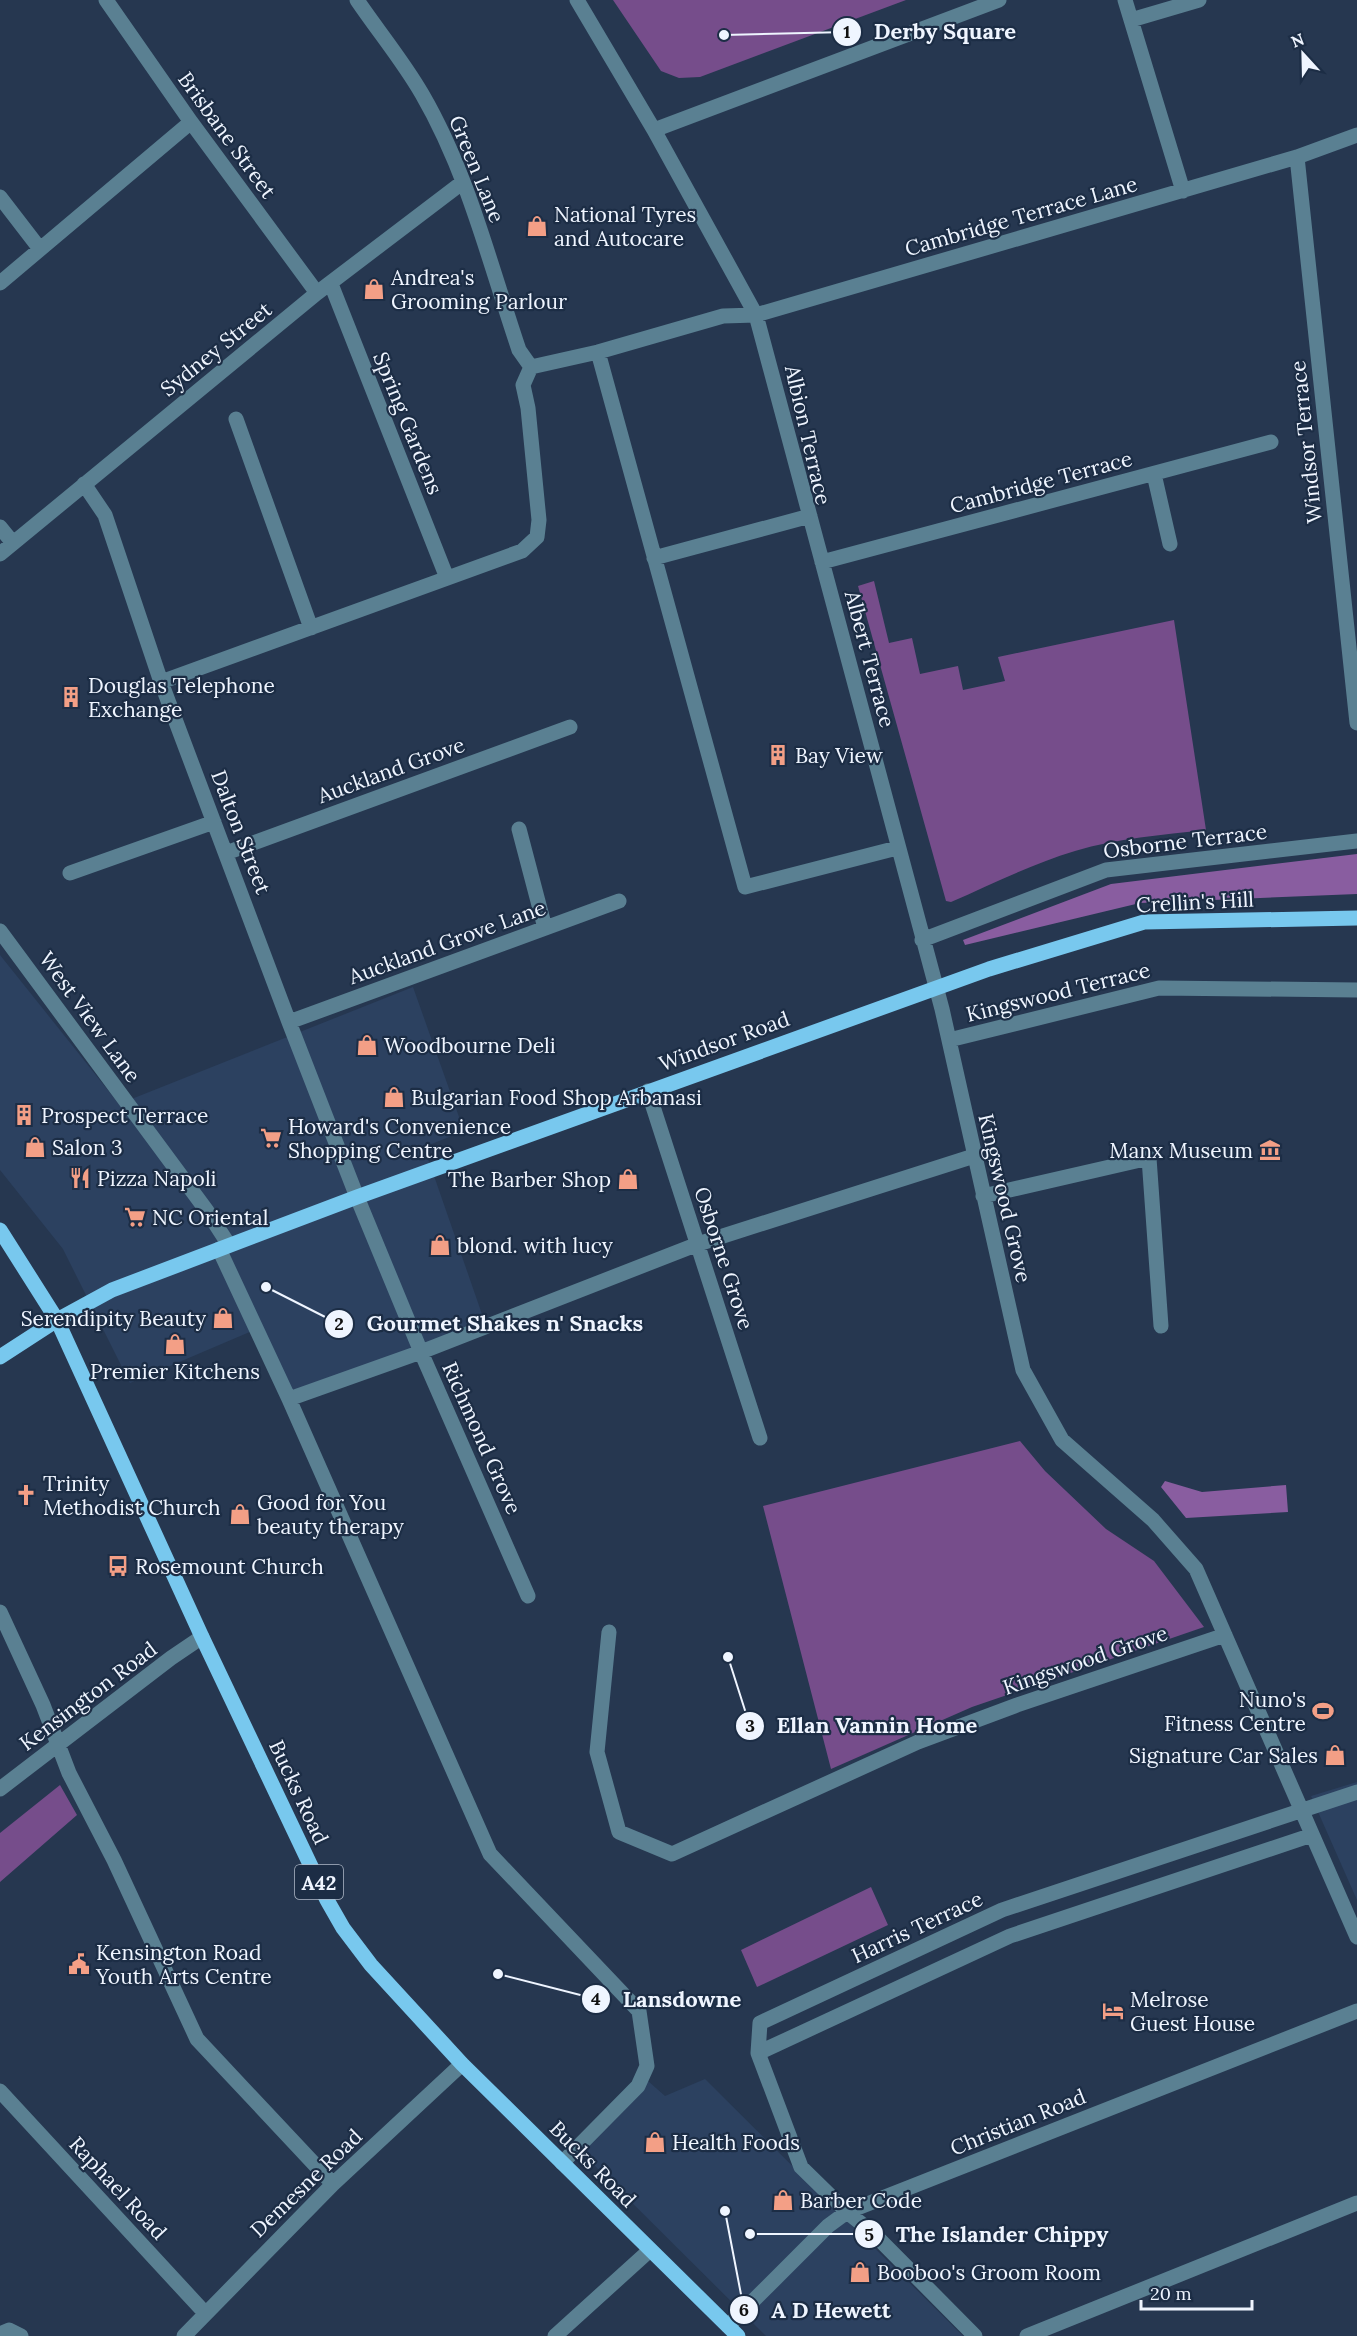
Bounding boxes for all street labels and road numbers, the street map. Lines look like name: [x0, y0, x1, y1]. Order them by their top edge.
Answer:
street label: Brisbane Street: [172, 66, 282, 204]
street label: Green Lane: [443, 111, 511, 227]
street label: Cambridge Terrace Lane: [902, 170, 1140, 262]
street label: Sydney Street: [155, 295, 278, 402]
street label: Spring Gardens: [367, 348, 449, 498]
street label: Windsor Terrace: [1284, 359, 1328, 525]
street label: Albion Terrace: [779, 361, 837, 508]
street label: Cambridge Terrace: [947, 445, 1135, 519]
street label: Albert Terrace: [839, 587, 901, 730]
street label: Auckland Grove: [313, 731, 468, 809]
street label: Dalton Street: [205, 766, 277, 898]
street label: Osborne Terrace: [1102, 818, 1268, 864]
street label: Crellin's Hill: [1135, 885, 1255, 919]
street label: Auckland Grove Lane: [344, 894, 549, 991]
street label: West View Lane: [33, 946, 147, 1088]
street label: Kingswood Terrace: [963, 956, 1153, 1028]
street label: Windsor Road: [655, 1005, 793, 1077]
street label: Kingswood Grove: [972, 1111, 1038, 1285]
street label: Osborne Grove: [688, 1183, 760, 1333]
street label: Richmond Grove: [436, 1358, 528, 1518]
street label: Kingswood Grove: [999, 1619, 1171, 1701]
street label: Kensington Road: [14, 1635, 162, 1757]
street label: Bucks Road: [263, 1736, 335, 1848]
road number: A42: [295, 1865, 343, 1899]
street label: Harris Terrace: [847, 1885, 987, 1969]
street label: Christian Road: [946, 2083, 1090, 2161]
street label: Bucks Road: [544, 2115, 642, 2213]
street label: Demesne Road: [244, 2123, 368, 2243]
street label: Raphael Road: [63, 2131, 173, 2245]

